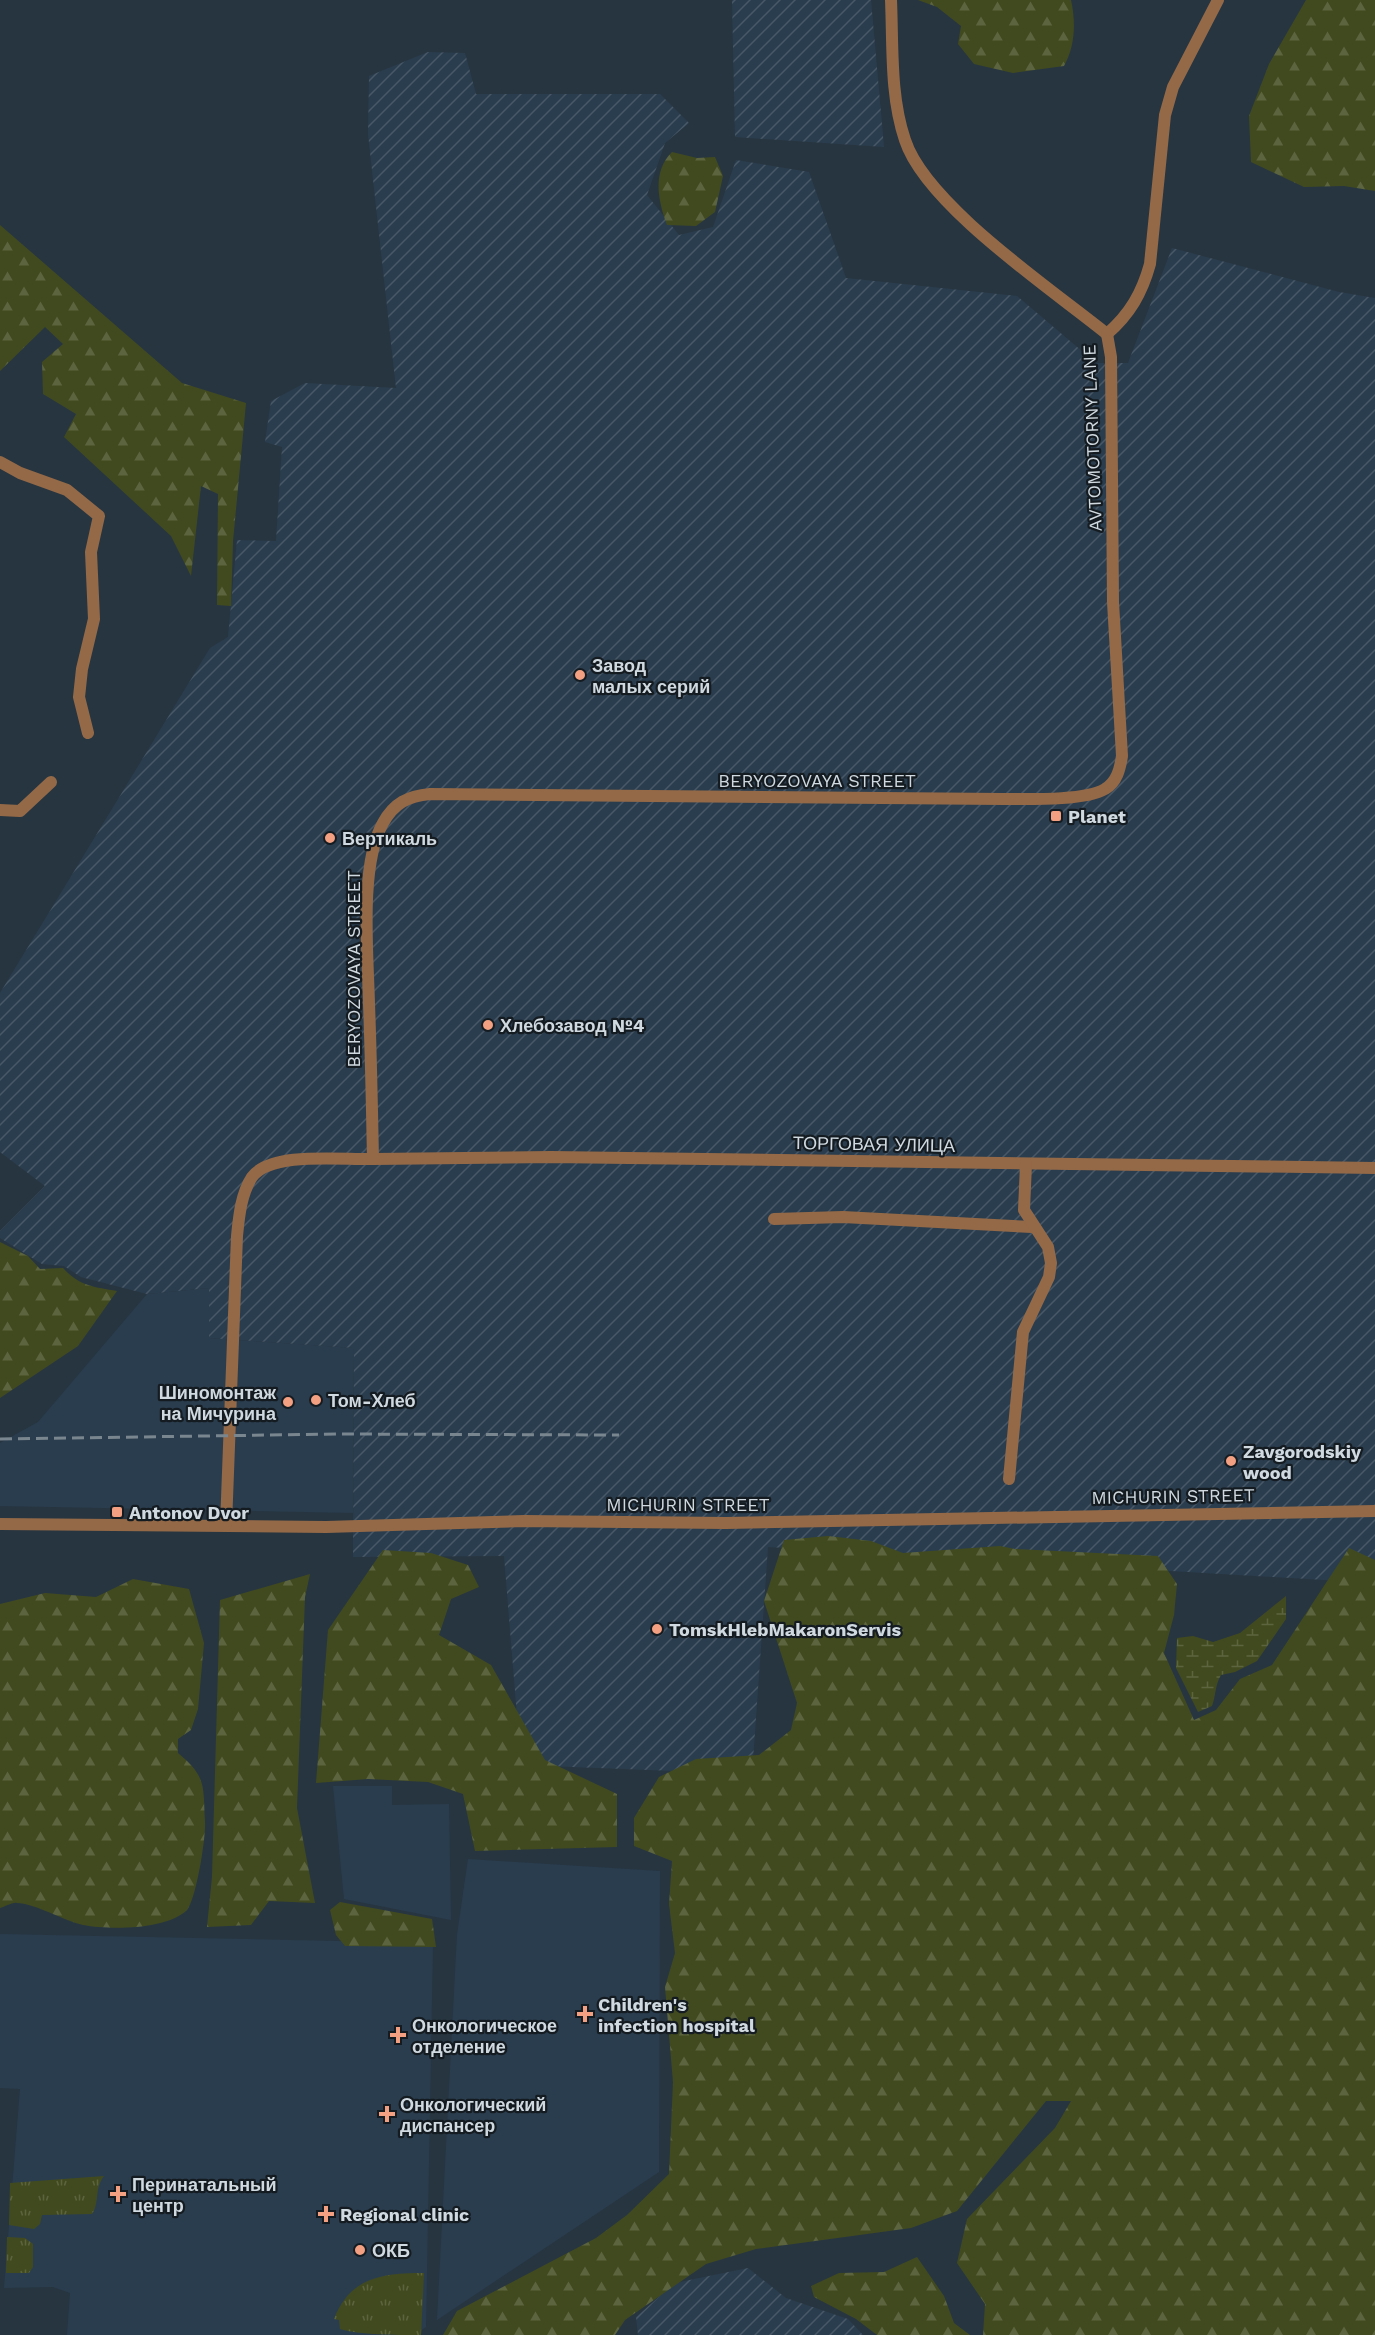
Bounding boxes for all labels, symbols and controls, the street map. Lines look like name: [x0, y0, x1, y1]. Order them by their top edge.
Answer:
street label: AVTOMOTORNY LANE: [1078, 344, 1106, 532]
place label: Завод малых серий: [592, 655, 710, 697]
marker: Завод малых серий: [573, 668, 587, 682]
street label: BERYOZOVAYA STREET: [718, 770, 916, 791]
place label: Planet: [1068, 806, 1126, 827]
marker: Planet: [1049, 809, 1063, 823]
place label: Вертикаль: [342, 828, 437, 849]
marker: Вертикаль: [323, 831, 337, 845]
street label: BERYOZOVAYA STREET: [343, 870, 364, 1068]
place label: Хлебозавод №4: [500, 1015, 645, 1036]
marker: Хлебозавод №4: [481, 1018, 495, 1032]
street label: ТОРГОВАЯ УЛИЦА: [793, 1132, 955, 1156]
place label: Шиномонтаж на Мичурина: [159, 1382, 277, 1424]
place label: Том-Хлеб: [328, 1390, 416, 1411]
marker: Том-Хлеб: [309, 1393, 323, 1407]
marker: Шиномонтаж на Мичурина: [281, 1395, 295, 1409]
place label: Zavgorodskiy wood: [1243, 1441, 1362, 1483]
marker: Zavgorodskiy wood: [1224, 1454, 1238, 1468]
street label: MICHURIN STREET: [1091, 1484, 1255, 1508]
street label: MICHURIN STREET: [606, 1494, 770, 1515]
place label: Antonov Dvor: [129, 1502, 249, 1523]
marker: Antonov Dvor: [110, 1505, 124, 1519]
place label: TomskHlebMakaronServis: [669, 1619, 901, 1640]
marker: TomskHlebMakaronServis: [650, 1622, 664, 1636]
place label: Children's infection hospital: [598, 1994, 755, 2036]
marker: Children's infection hospital: [576, 2005, 594, 2023]
place label: Онкологическое отделение: [412, 2015, 557, 2057]
marker: Онкологическое отделение: [389, 2026, 407, 2044]
place label: Онкологический диспансер: [400, 2094, 546, 2136]
marker: Онкологический диспансер: [378, 2105, 396, 2123]
place label: Перинатальный центр: [132, 2174, 277, 2216]
marker: Перинатальный центр: [109, 2185, 127, 2203]
place label: Regional clinic: [340, 2204, 469, 2225]
marker: Regional clinic: [317, 2205, 335, 2223]
place label: ОКБ: [372, 2240, 410, 2261]
marker: ОКБ: [353, 2243, 367, 2257]

